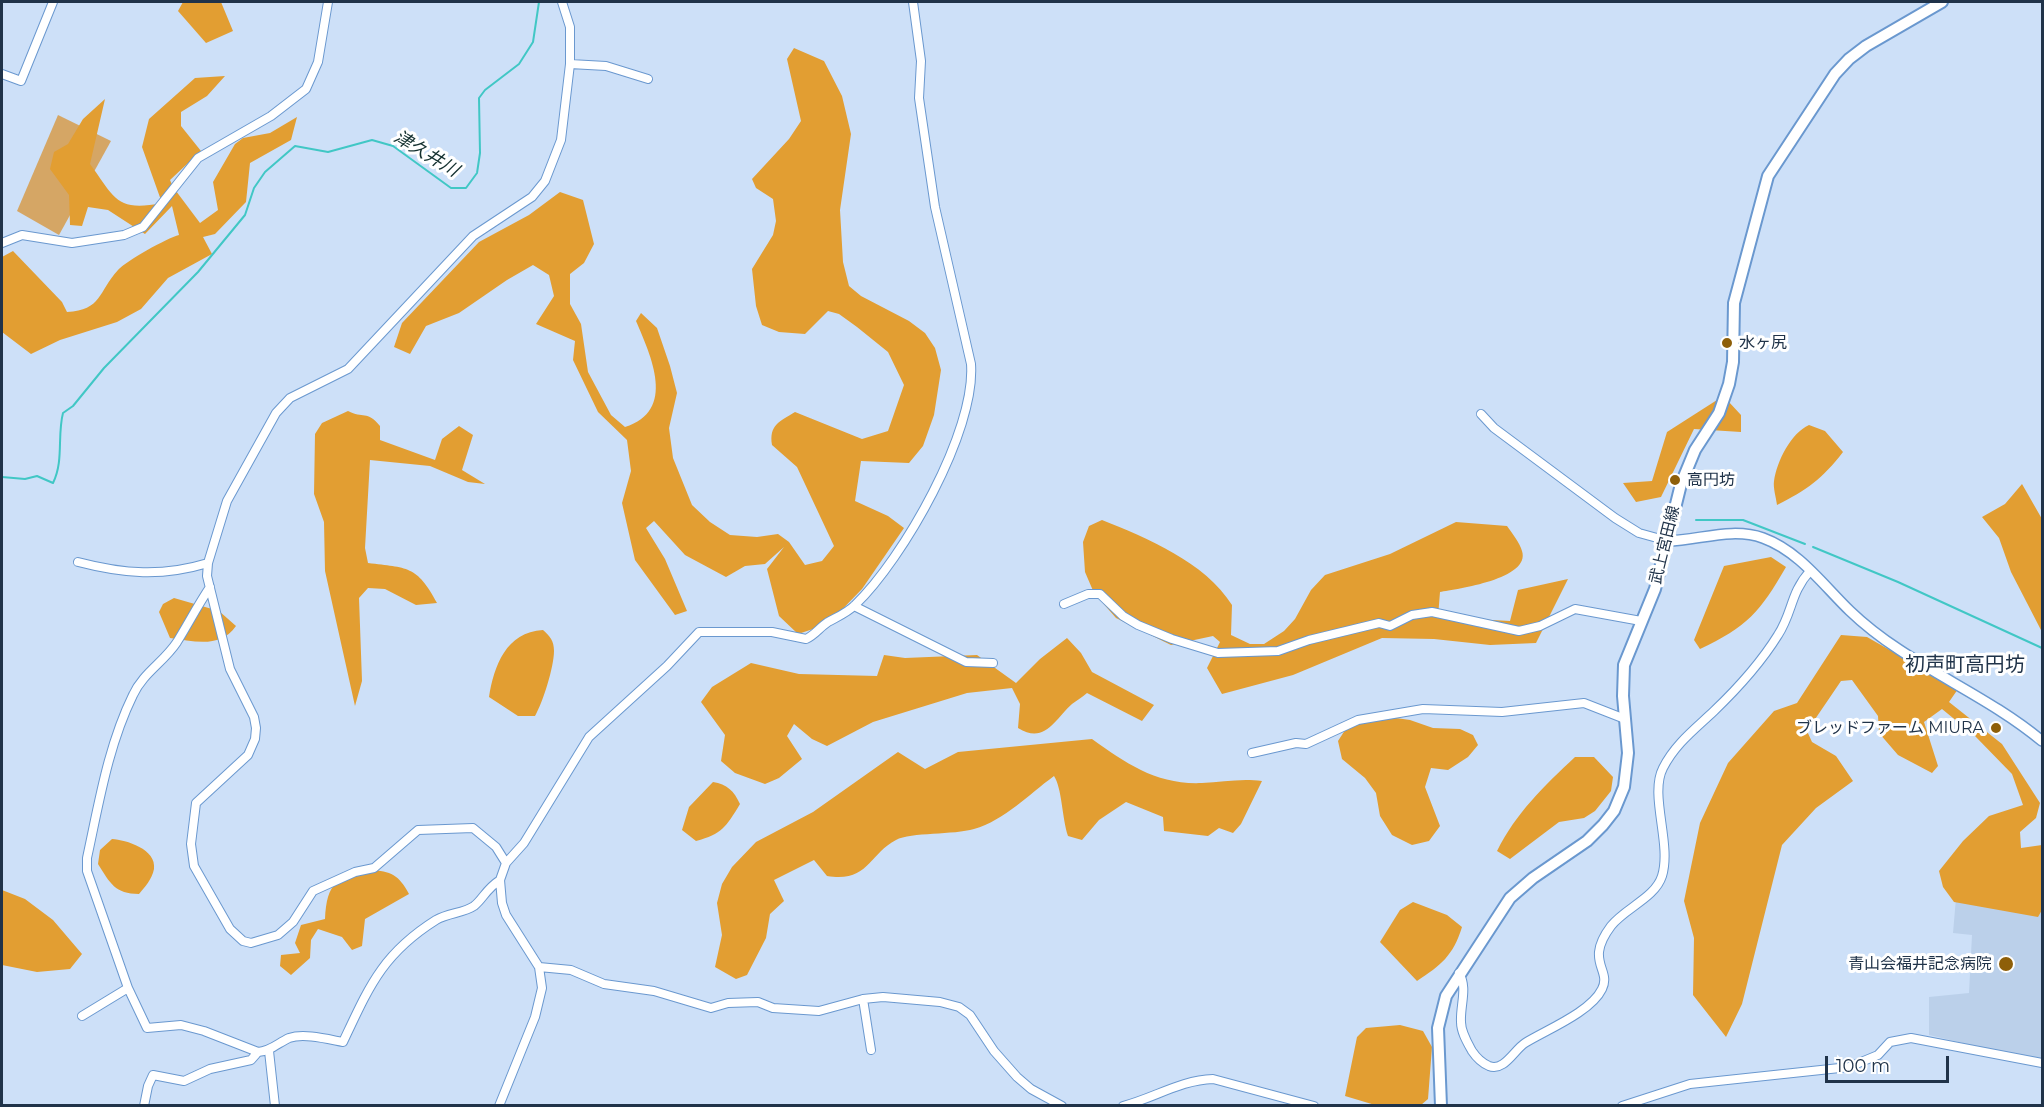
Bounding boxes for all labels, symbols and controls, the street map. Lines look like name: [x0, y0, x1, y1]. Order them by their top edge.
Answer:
water label: 津久井川: [390, 126, 462, 182]
place label: 水ヶ尻: [1739, 333, 1787, 353]
marker: 水ヶ尻: [1720, 336, 1734, 350]
place label: 高円坊: [1687, 470, 1735, 490]
marker: 高円坊: [1668, 473, 1682, 487]
street label: 武上宮田線: [1646, 504, 1684, 586]
district label: 初声町高円坊: [1905, 653, 2025, 677]
place label: ブレッドファーム MIURA: [1796, 718, 1984, 738]
marker: ブレッドファーム MIURA: [1989, 721, 2003, 735]
place label: 青山会福井記念病院: [1848, 954, 1992, 974]
marker: 青山会福井記念病院: [1997, 955, 2015, 973]
scale bar: [1828, 1044, 1952, 1082]
text: 100 m: [1836, 1055, 1890, 1077]

